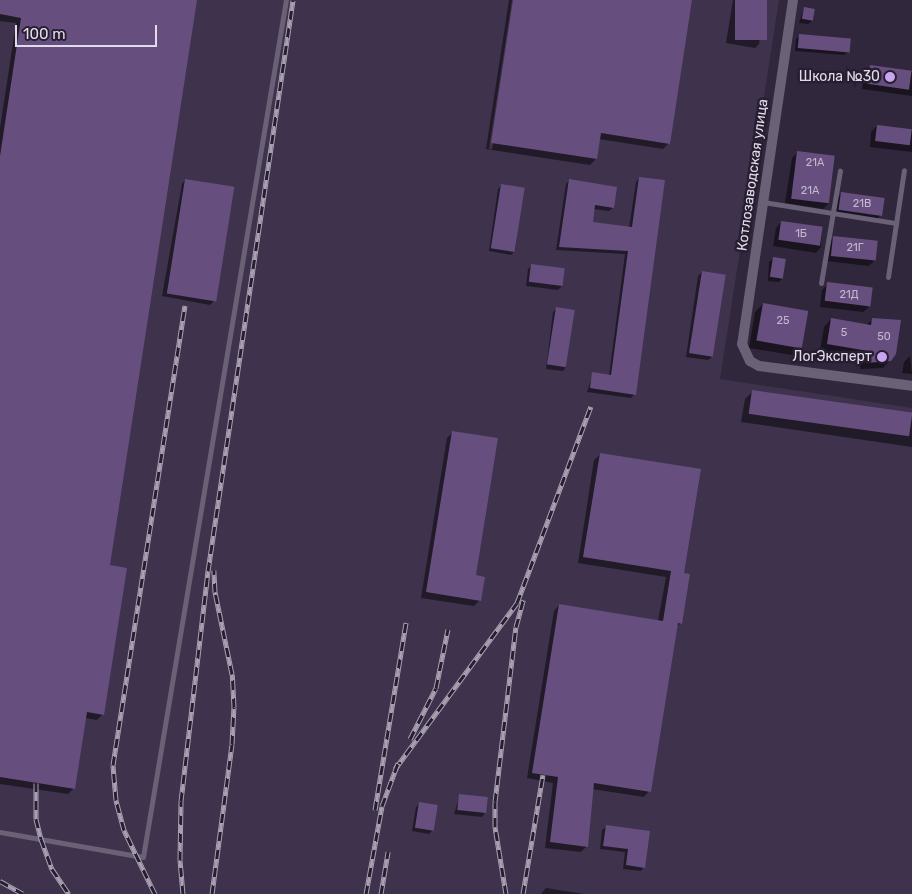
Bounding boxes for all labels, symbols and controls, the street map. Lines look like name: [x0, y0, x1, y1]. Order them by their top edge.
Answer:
scale bar: [18, 15, 160, 47]
text: 100 m: [23, 25, 65, 43]
place label: Школа №30: [799, 69, 880, 85]
marker: Школа №30: [884, 71, 896, 83]
street label: Котлозаводская улица: [734, 98, 772, 252]
house number: 21А: [806, 156, 824, 170]
house number: 21А: [801, 184, 819, 198]
house number: 21В: [853, 197, 871, 211]
house number: 1Б: [795, 227, 807, 241]
house number: 21Г: [847, 241, 863, 255]
house number: 21Д: [840, 288, 858, 302]
house number: 25: [777, 314, 789, 328]
house number: 5: [841, 326, 847, 340]
house number: 50: [877, 330, 891, 344]
place label: ЛогЭксперт: [793, 349, 872, 365]
marker: ЛогЭксперт: [876, 351, 888, 363]

